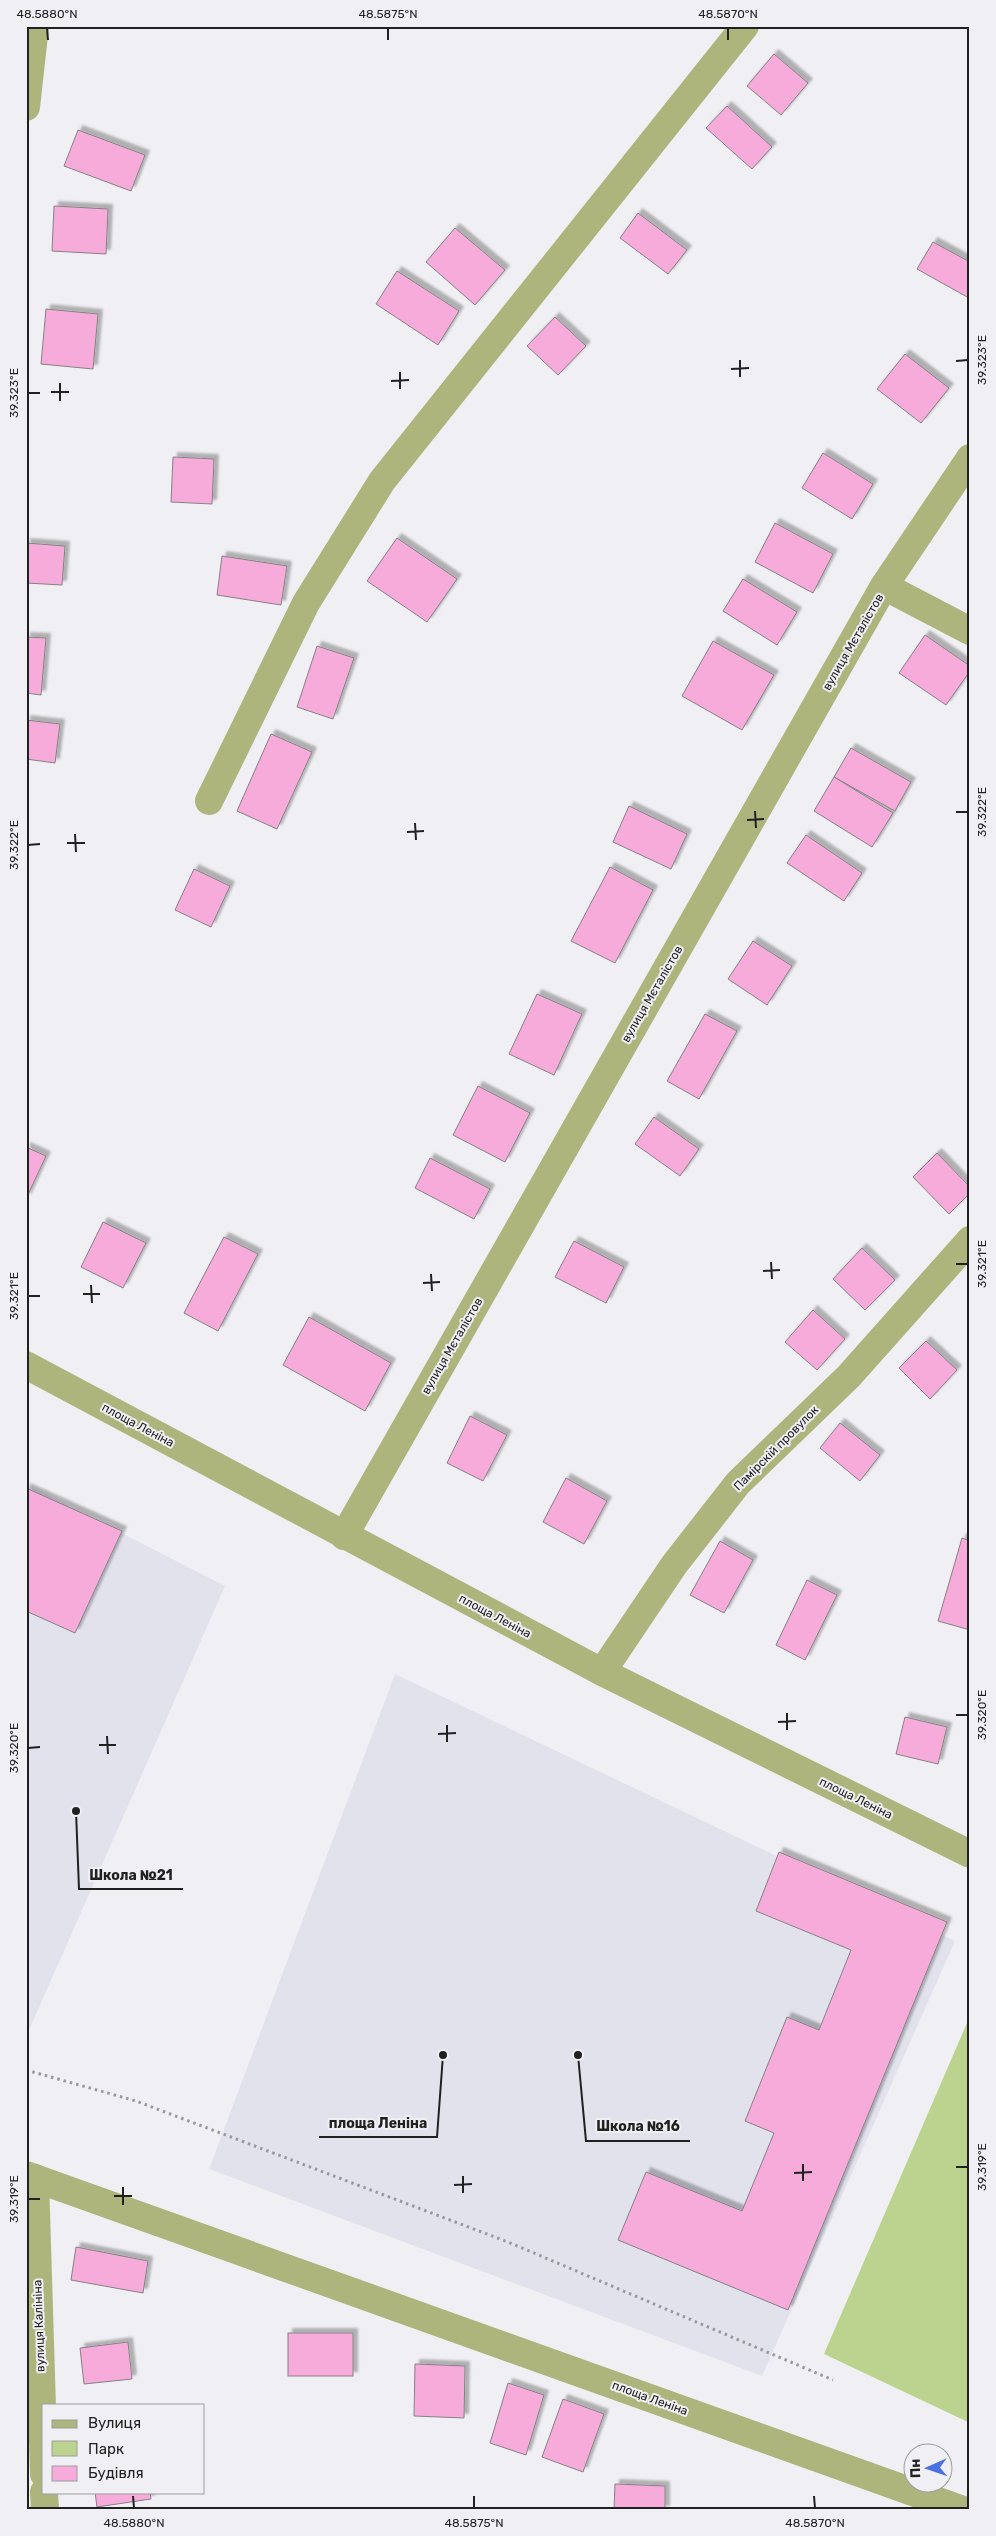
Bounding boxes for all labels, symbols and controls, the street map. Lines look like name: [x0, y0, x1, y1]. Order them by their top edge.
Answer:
text: 48.5880°N: [17, 7, 78, 21]
text: 48.5875°N: [358, 7, 418, 21]
text: 48.5870°N: [698, 7, 758, 21]
text: 39.323°E: [975, 335, 989, 385]
text: 39.323°E: [7, 368, 21, 418]
street label: вулиця Мєталістов: [820, 591, 887, 693]
text: 39.322°E: [975, 787, 989, 837]
text: 39.322°E: [7, 820, 21, 870]
street label: вулиця Мєталістов: [619, 943, 686, 1045]
text: 39.321°E: [975, 1240, 989, 1288]
text: 39.321°E: [7, 1272, 21, 1320]
street label: вулиця Мєталістов: [419, 1295, 486, 1397]
street label: площа Леніна: [100, 1400, 176, 1450]
street label: Памірскій провулок: [731, 1402, 822, 1493]
street label: площа Леніна: [457, 1591, 533, 1641]
text: 39.320°E: [975, 1690, 989, 1740]
text: 39.320°E: [7, 1723, 21, 1773]
street label: площа Леніна: [817, 1774, 895, 1822]
callout: Школа №21: [79, 1860, 183, 1889]
text: Школа №21: [89, 1867, 173, 1884]
callout: площа Леніна: [319, 2108, 437, 2137]
callout: Школа №16: [586, 2112, 690, 2141]
text: площа Леніна: [329, 2115, 427, 2132]
text: Школа №16: [596, 2118, 680, 2135]
text: 39.319°E: [975, 2143, 989, 2191]
text: 39.319°E: [7, 2175, 21, 2223]
street label: вулиця Калініна: [30, 2280, 48, 2372]
street label: площа Леніна: [610, 2378, 690, 2418]
legend: [42, 2404, 205, 2494]
text: Вулиця: [88, 2414, 141, 2432]
text: Парк: [88, 2440, 124, 2458]
north arrow: [904, 2444, 954, 2494]
text: Пн: [907, 2458, 924, 2478]
text: Будівля: [88, 2464, 144, 2482]
text: 48.5880°N: [104, 2516, 165, 2530]
text: 48.5875°N: [444, 2516, 504, 2530]
text: 48.5870°N: [785, 2516, 845, 2530]

